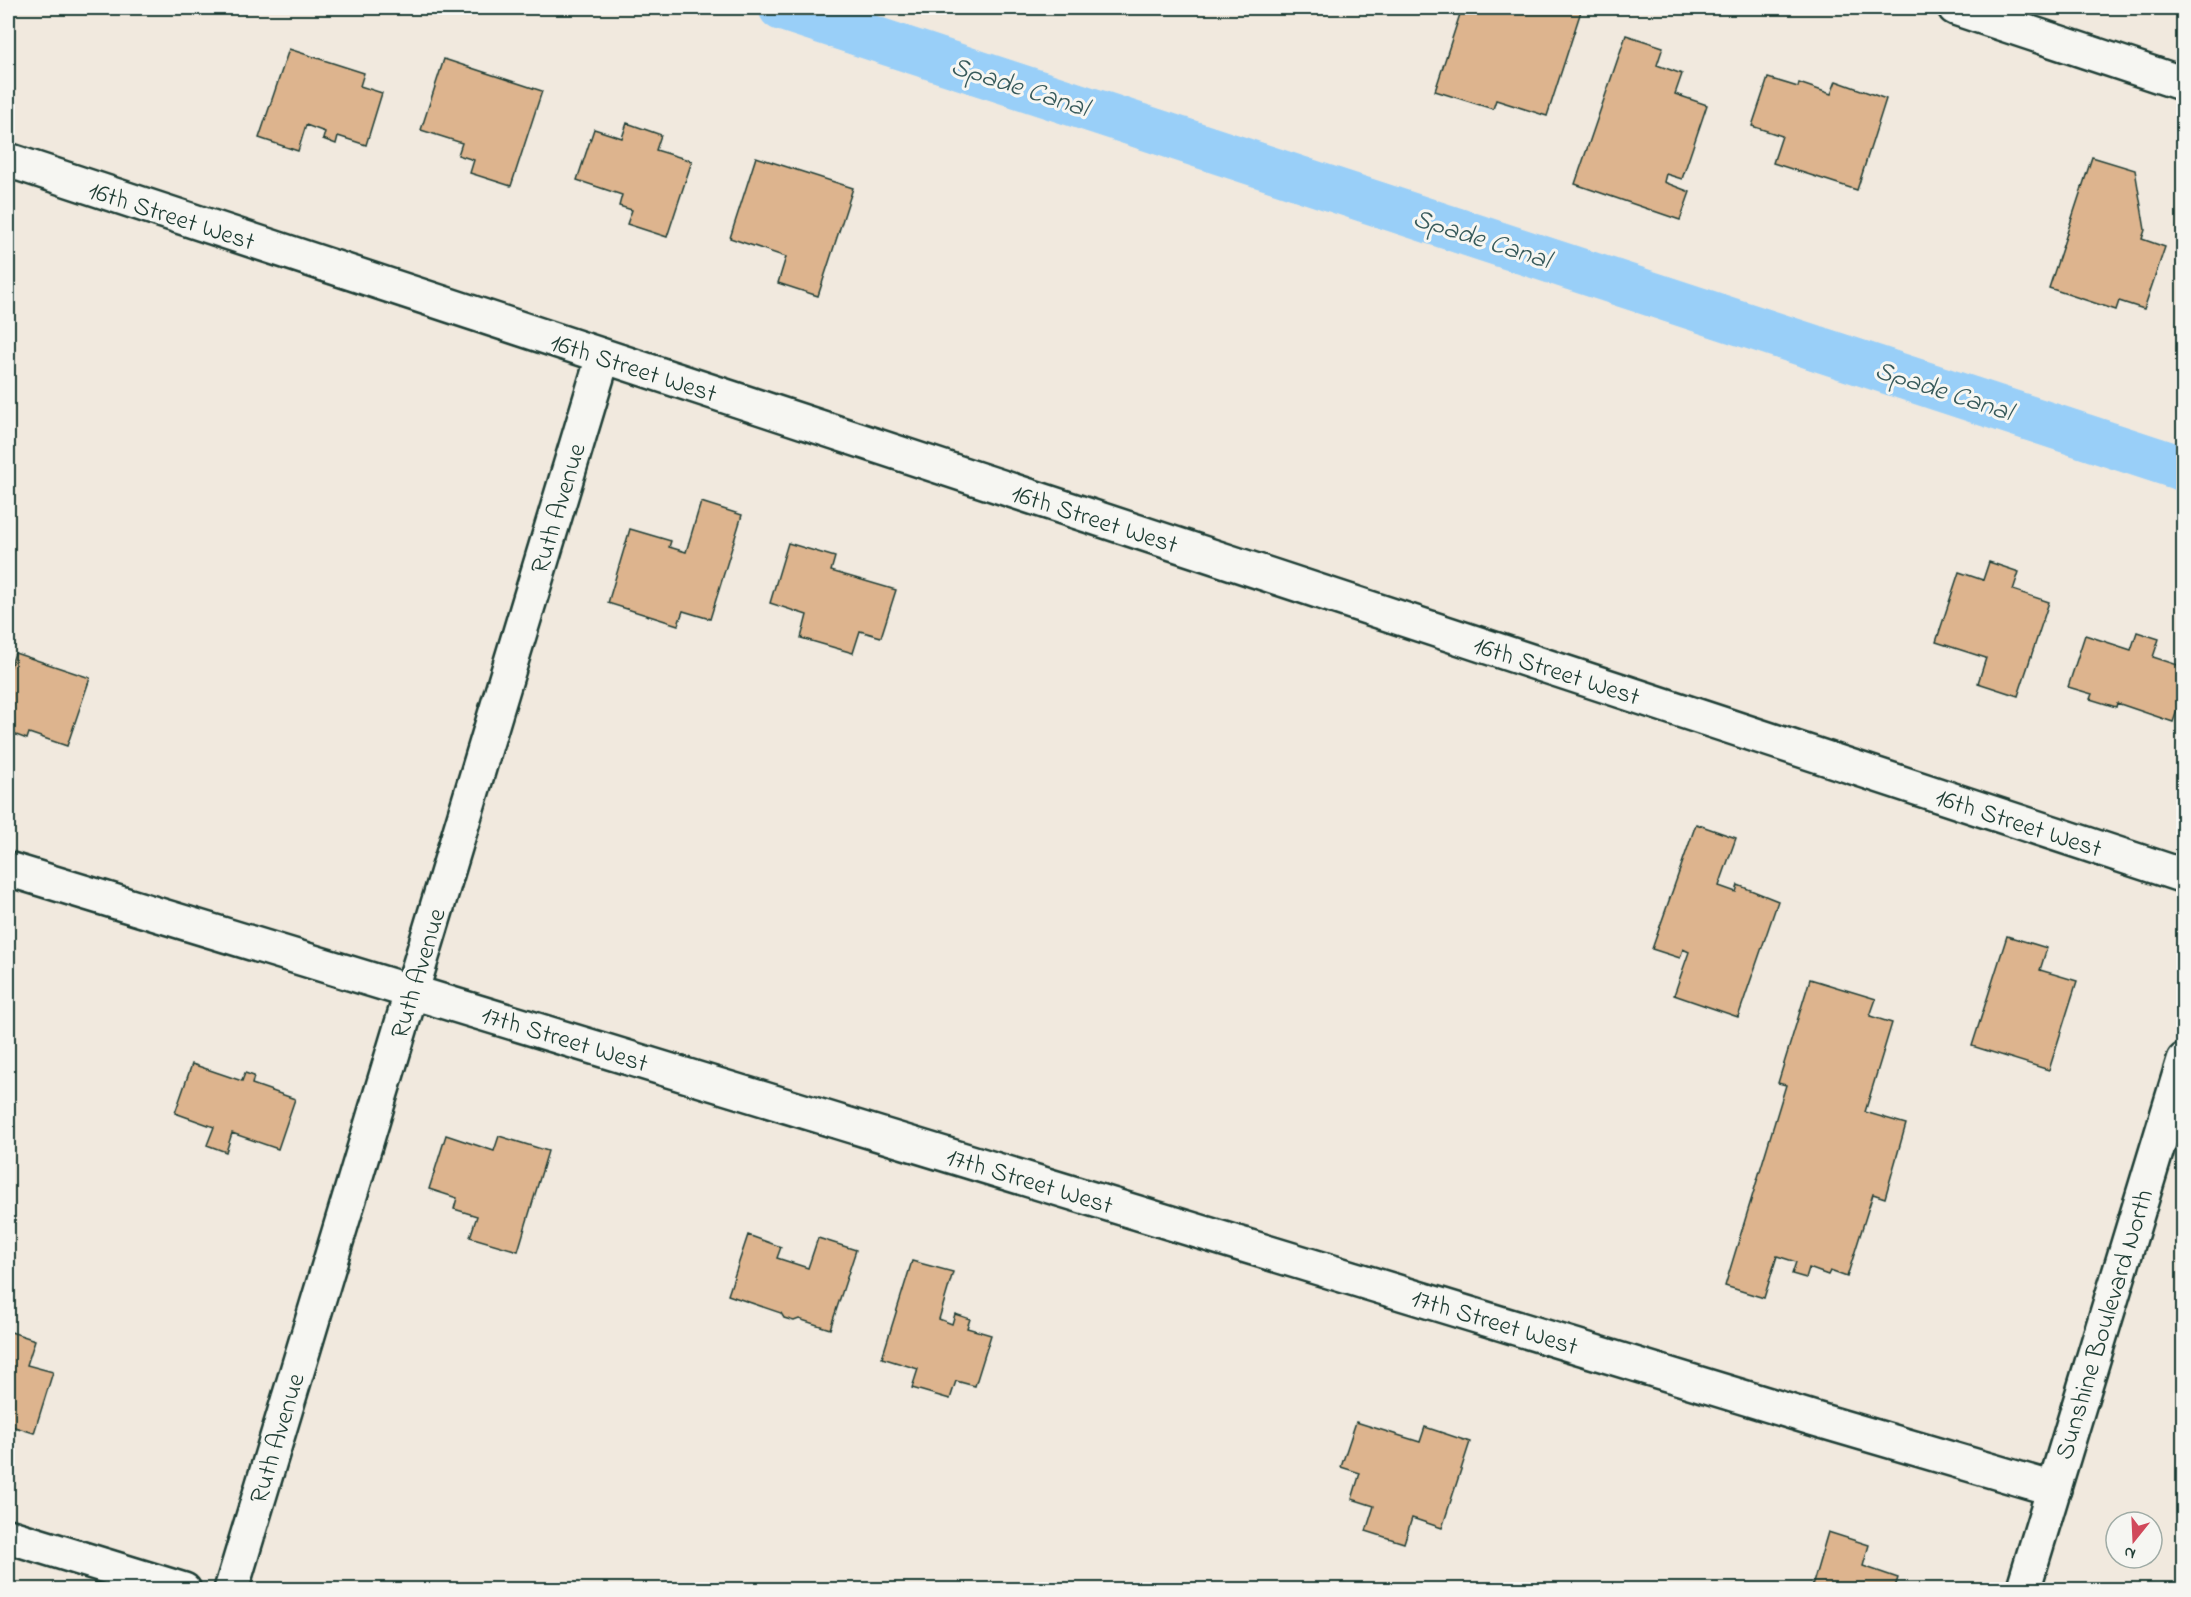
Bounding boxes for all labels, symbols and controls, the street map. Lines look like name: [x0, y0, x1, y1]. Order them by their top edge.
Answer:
water label: Spade Canal: [945, 48, 1096, 130]
street label: 16th Street West: [83, 173, 259, 263]
water label: Spade Canal: [1407, 200, 1558, 282]
street label: 16th Street West: [545, 325, 721, 415]
water label: Spade Canal: [1869, 352, 2020, 434]
street label: Ruth Avenue: [522, 439, 598, 579]
street label: 16th Street West: [1006, 476, 1182, 566]
street label: 16th Street West: [1468, 628, 1644, 718]
street label: 16th Street West: [1930, 780, 2106, 870]
street label: Ruth Avenue: [382, 904, 458, 1044]
street label: 17th Street West: [476, 998, 652, 1084]
street label: 17th Street West: [941, 1140, 1117, 1226]
street label: Sunshine Boulevard North: [2047, 1185, 2165, 1465]
street label: 17th Street West: [1406, 1281, 1582, 1367]
street label: Ruth Avenue: [241, 1369, 317, 1509]
north arrow: [2104, 1510, 2164, 1570]
text: N: [2121, 1539, 2139, 1565]

